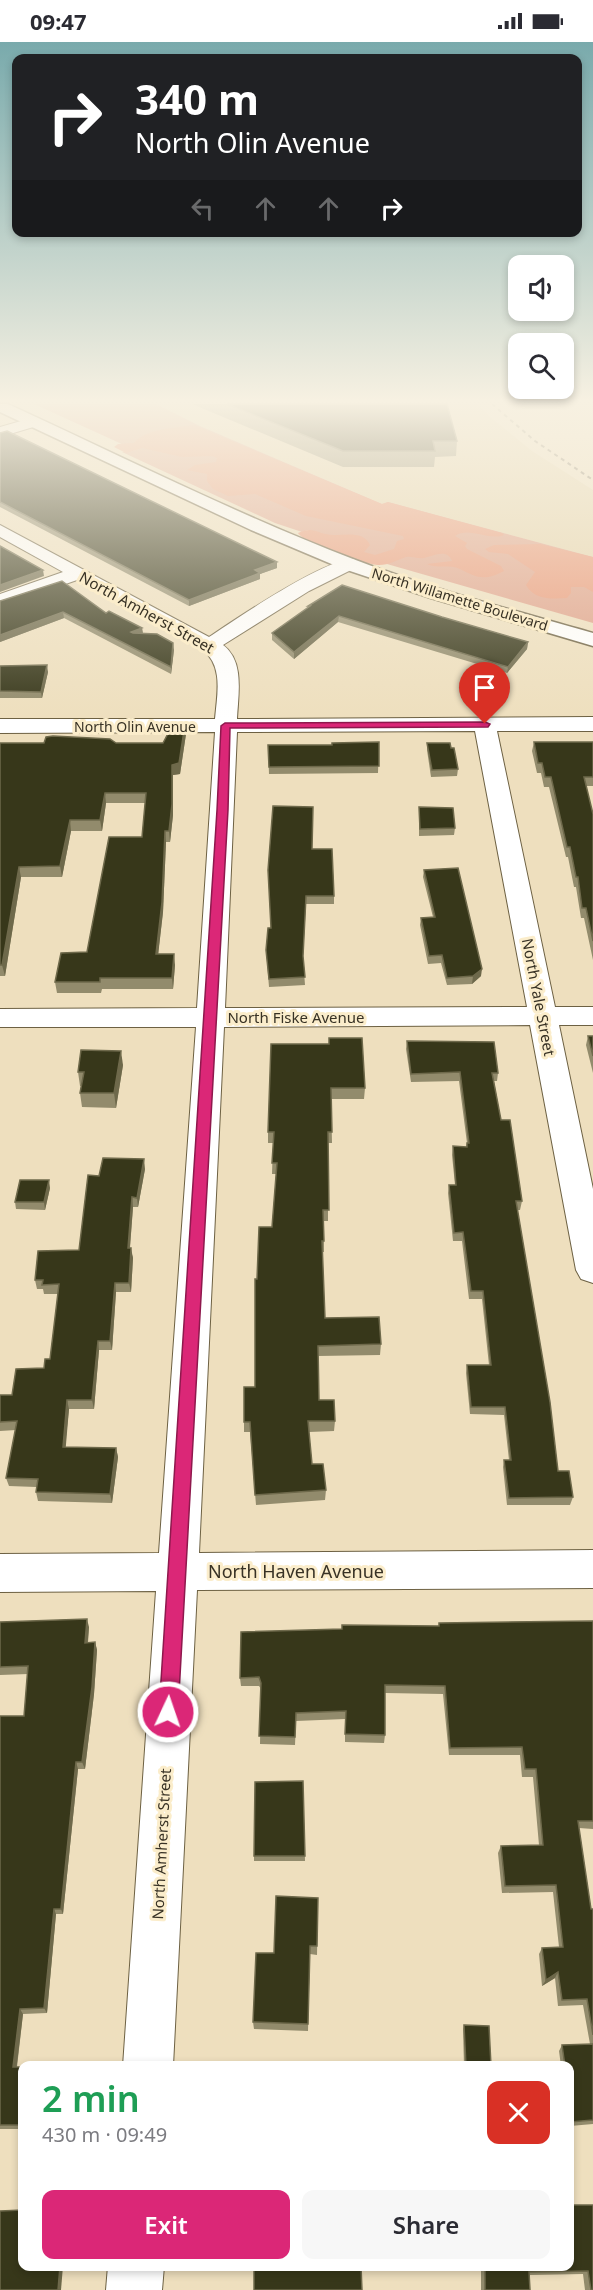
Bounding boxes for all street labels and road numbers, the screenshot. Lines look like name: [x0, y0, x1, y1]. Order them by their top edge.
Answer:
street label: North Willamette Boulevard: [370, 563, 550, 635]
street label: North Amherst Street: [76, 567, 218, 658]
street label: North Olin Avenue: [74, 717, 196, 736]
street label: North Yale Street: [518, 936, 560, 1058]
street label: North Fiske Avenue: [227, 1007, 365, 1027]
street label: North Haven Avenue: [208, 1559, 384, 1583]
street label: North Amherst Street: [147, 1767, 175, 1920]

